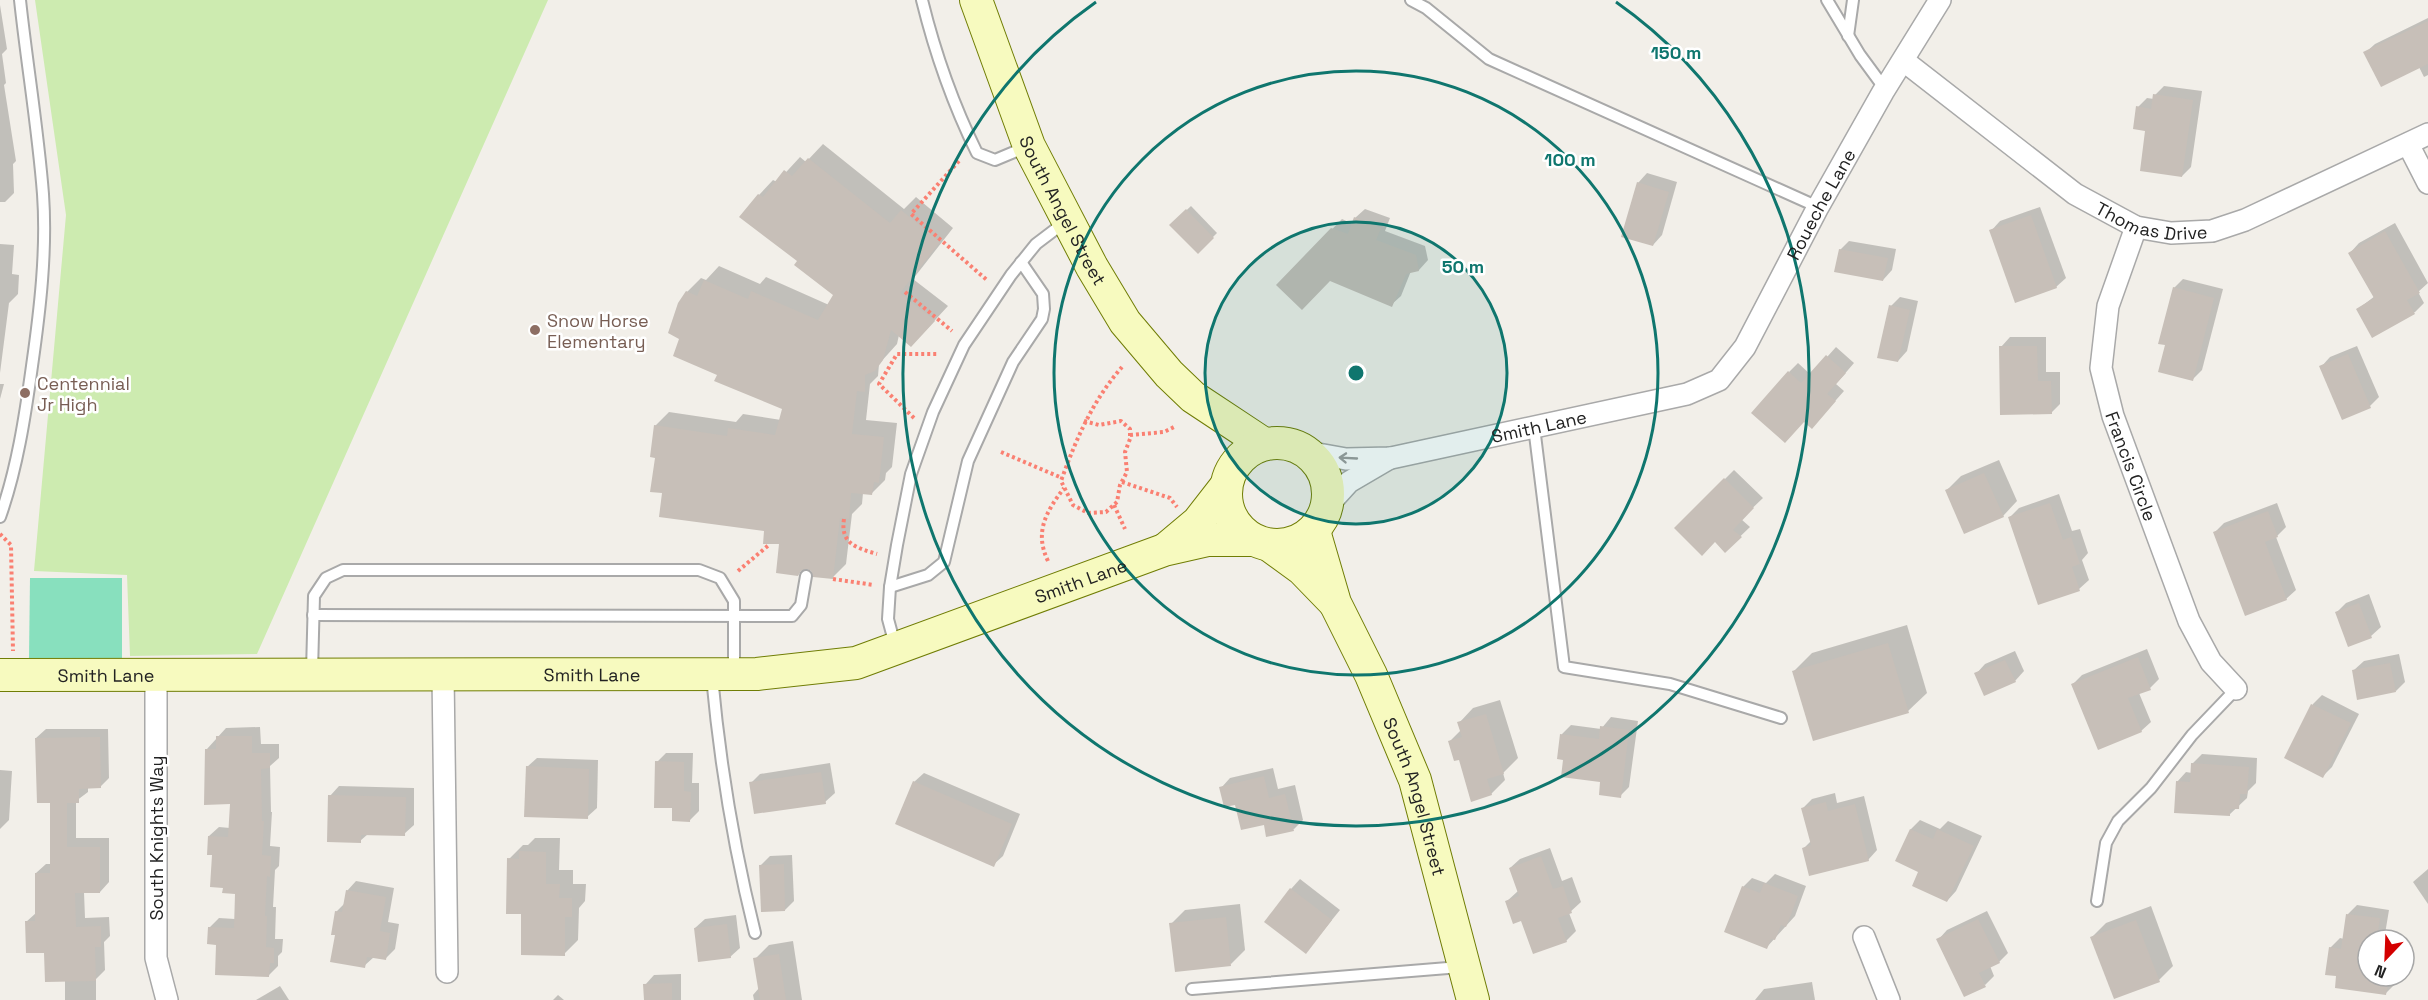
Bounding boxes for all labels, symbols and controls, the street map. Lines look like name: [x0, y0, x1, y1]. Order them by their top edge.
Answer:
text: 150 m: [1651, 41, 1701, 64]
street label: South Angel Street: [1015, 133, 1112, 289]
street label: Roueche Lane: [1781, 145, 1860, 264]
text: 100 m: [1544, 148, 1596, 171]
street label: Thomas Drive: [2092, 196, 2208, 245]
text: 50 m: [1442, 255, 1484, 278]
place label: Snow Horse Elementary: [547, 309, 649, 353]
marker: Snow Horse Elementary: [528, 323, 542, 337]
centre of rings: [1346, 363, 1366, 383]
place label: Centennial Jr High: [37, 372, 130, 416]
marker: Centennial Jr High: [18, 386, 32, 400]
street label: Smith Lane: [1489, 405, 1589, 447]
street label: Francis Circle: [2101, 408, 2162, 524]
one-way arrow: [1339, 452, 1359, 463]
street label: Smith Lane: [1031, 553, 1130, 608]
street label: Smith Lane: [58, 663, 154, 686]
street label: Smith Lane: [544, 663, 640, 686]
street label: South Angel Street: [1378, 714, 1451, 878]
street label: South Knights Way: [145, 756, 168, 920]
north arrow: [2356, 928, 2416, 988]
text: N: [2371, 960, 2389, 983]

